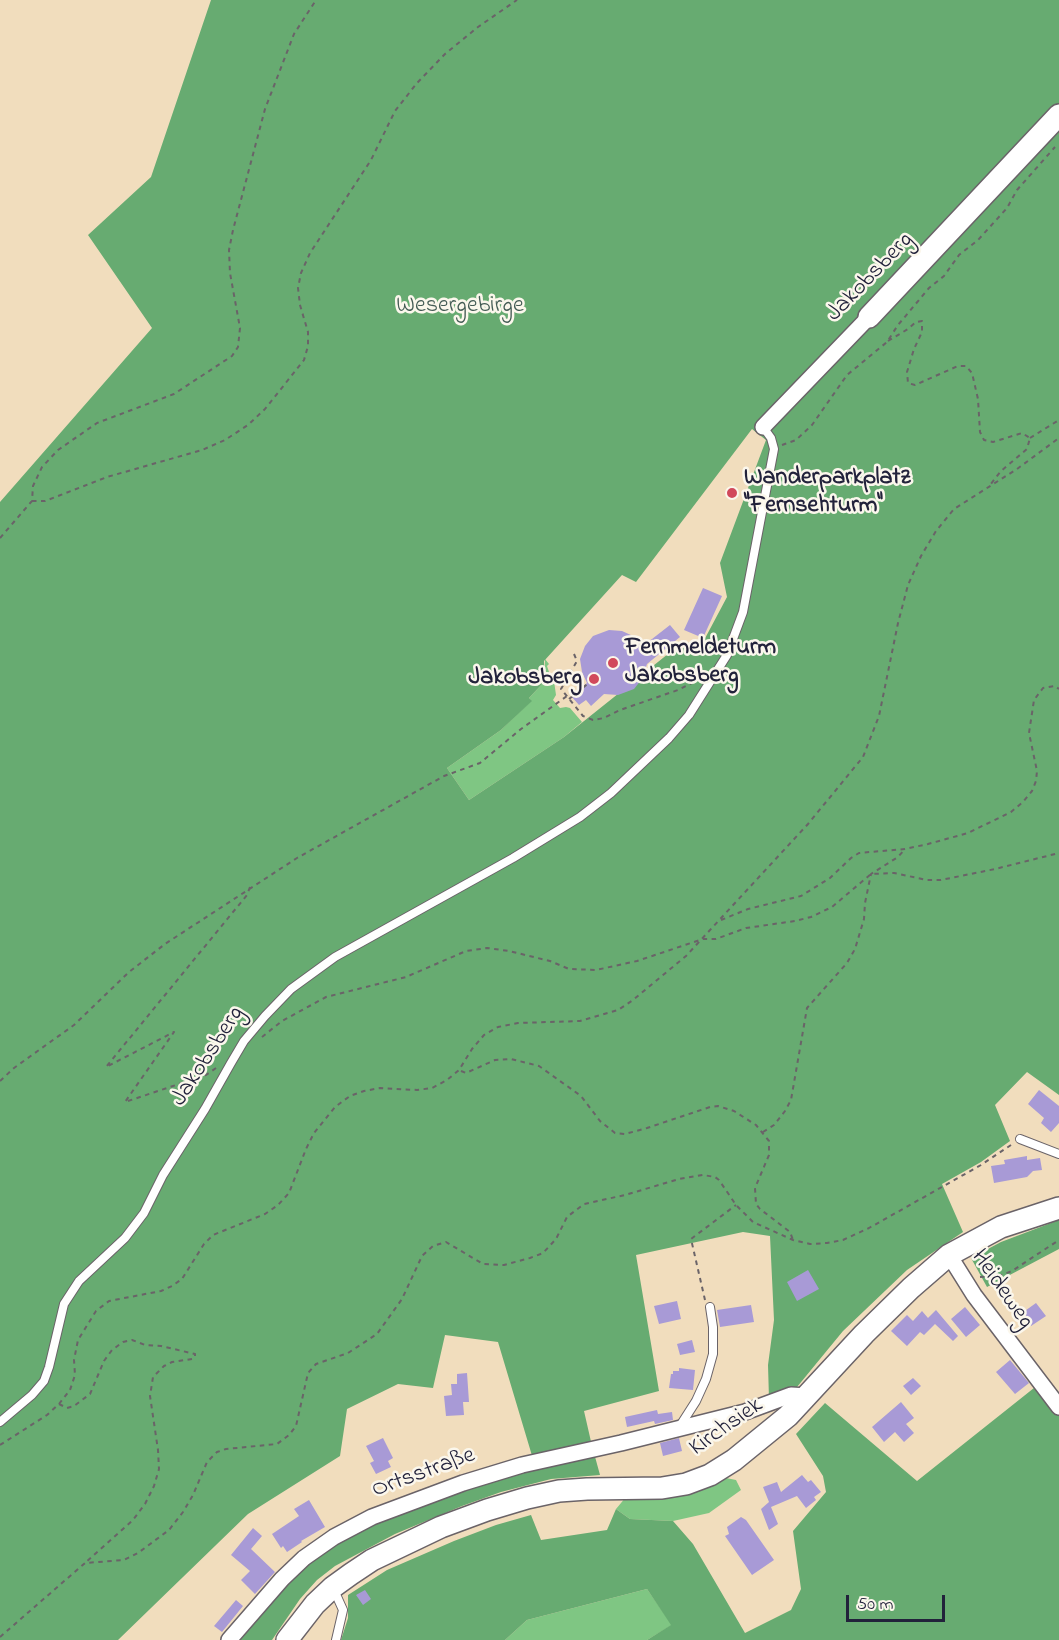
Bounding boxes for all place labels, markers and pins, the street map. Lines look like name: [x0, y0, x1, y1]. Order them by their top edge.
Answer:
place label: Wanderparkplatz "Fernsehturm": [744, 465, 910, 521]
marker: Wanderparkplatz "Fernsehturm": [725, 486, 739, 500]
place label: Fernmeldeturm Jakobsberg: [625, 635, 776, 691]
marker: Fernmeldeturm Jakobsberg: [606, 656, 620, 670]
place label: Jakobsberg: [469, 665, 582, 693]
marker: Jakobsberg: [587, 672, 601, 686]

